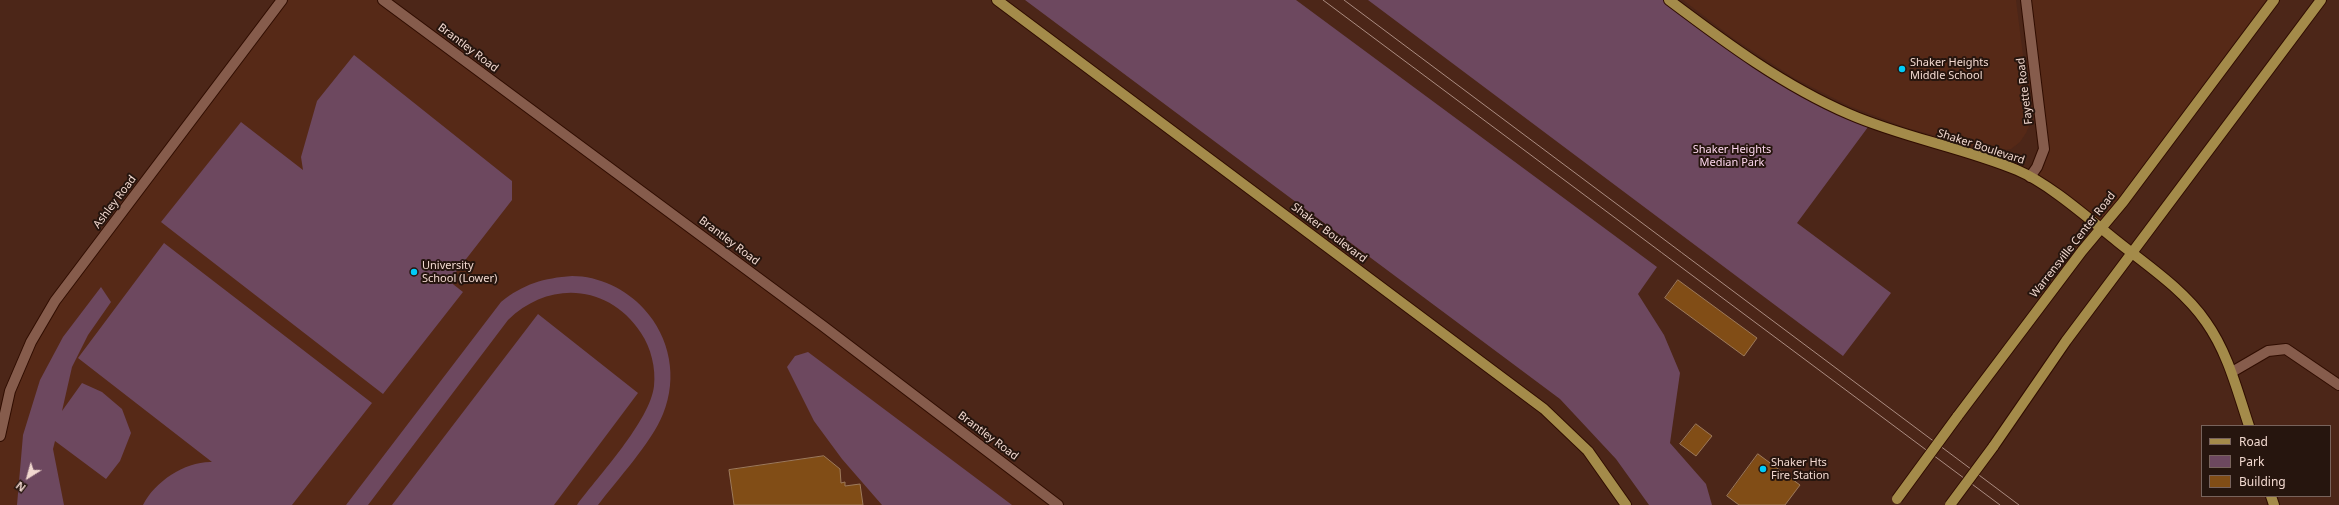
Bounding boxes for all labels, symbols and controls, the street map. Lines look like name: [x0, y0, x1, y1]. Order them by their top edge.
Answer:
street label: Brantley Road: [435, 21, 501, 75]
place label: Shaker Heights Middle School: [1910, 56, 1988, 82]
street label: Fayette Road: [2014, 57, 2036, 125]
marker: Shaker Heights Middle School: [1897, 64, 1907, 74]
street label: Shaker Boulevard: [1936, 127, 2026, 167]
park label: Shaker Heights Median Park: [1693, 143, 1771, 169]
street label: Ashley Road: [91, 173, 139, 231]
street label: Warrensville Center Road: [2028, 190, 2118, 300]
street label: Shaker Boulevard: [1289, 200, 1369, 266]
street label: Brantley Road: [696, 214, 762, 268]
place label: University School (Lower): [422, 259, 497, 285]
marker: University School (Lower): [409, 267, 419, 277]
street label: Brantley Road: [955, 409, 1021, 463]
legend: [2201, 425, 2331, 497]
text: Road: [2239, 433, 2268, 450]
text: Park: [2239, 453, 2264, 470]
place label: Shaker Hts Fire Station: [1771, 456, 1829, 482]
north arrow: [8, 457, 48, 497]
marker: Shaker Hts Fire Station: [1758, 464, 1768, 474]
text: Building: [2239, 473, 2286, 490]
text: N: [12, 478, 29, 496]

